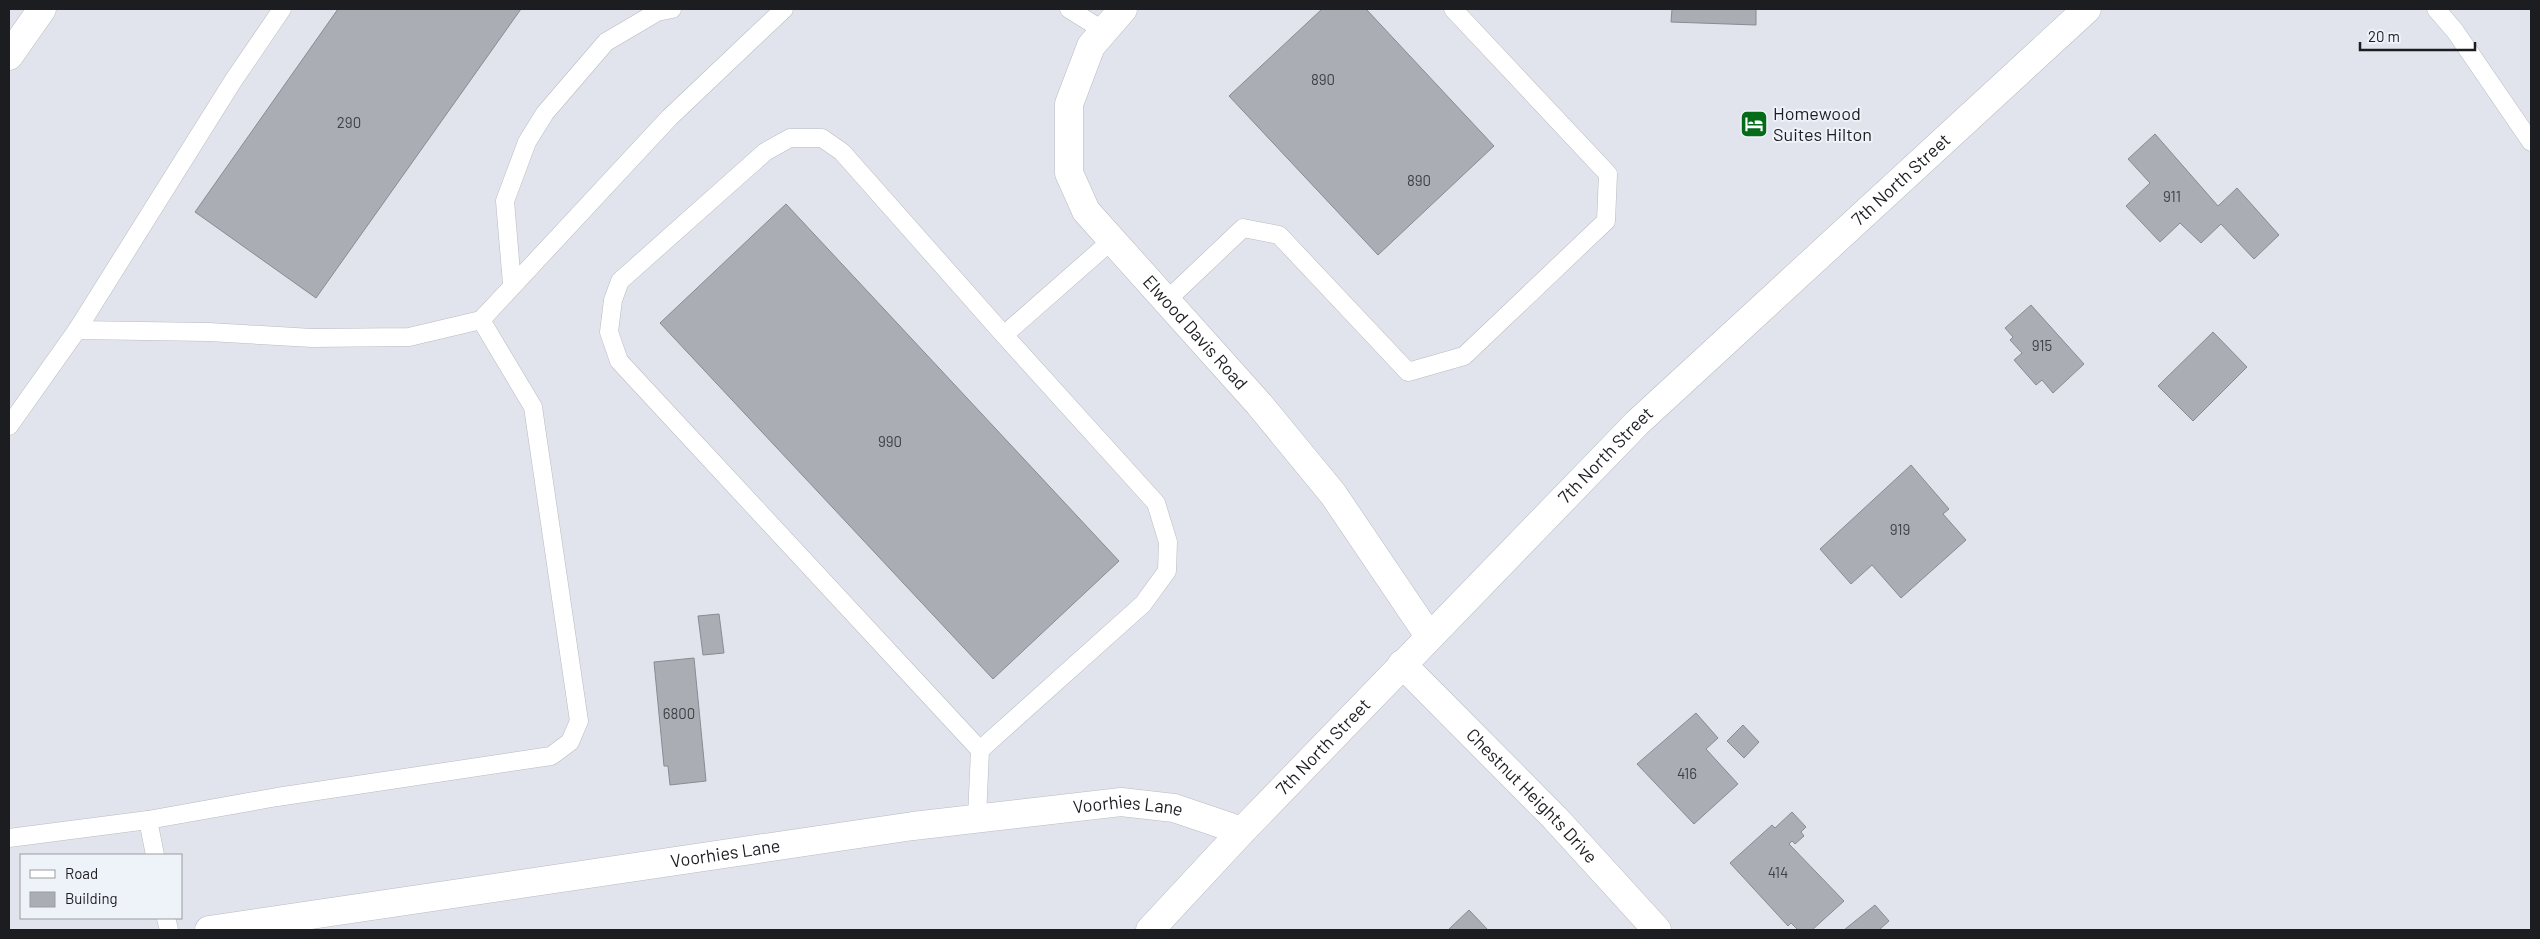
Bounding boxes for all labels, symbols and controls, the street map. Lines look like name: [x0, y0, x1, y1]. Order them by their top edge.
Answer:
scale bar: [2360, 20, 2475, 52]
text: 20 m: [2368, 27, 2400, 45]
house number: 890: [1311, 70, 1335, 88]
place label: Homewood Suites Hilton: [1773, 102, 1872, 145]
hotel icon: Homewood Suites Hilton: [1739, 109, 1769, 139]
house number: 290: [337, 113, 361, 131]
street label: 7th North Street: [1847, 128, 1954, 230]
house number: 890: [1407, 171, 1431, 189]
house number: 911: [2163, 187, 2181, 205]
street label: Elwood Davis Road: [1139, 270, 1253, 394]
house number: 915: [2032, 336, 2052, 354]
street label: 7th North Street: [1553, 402, 1657, 508]
house number: 990: [878, 432, 902, 450]
house number: 919: [1890, 520, 1910, 538]
street label: 7th North Street: [1271, 693, 1374, 799]
house number: 6800: [663, 704, 695, 722]
street label: Chestnut Heights Drive: [1462, 723, 1603, 867]
house number: 416: [1677, 764, 1697, 782]
street label: Voorhies Lane: [1072, 790, 1186, 820]
street label: Voorhies Lane: [669, 834, 782, 872]
legend: [20, 854, 182, 919]
house number: 414: [1768, 863, 1788, 881]
text: Road: [65, 864, 98, 882]
text: Building: [65, 889, 118, 907]

